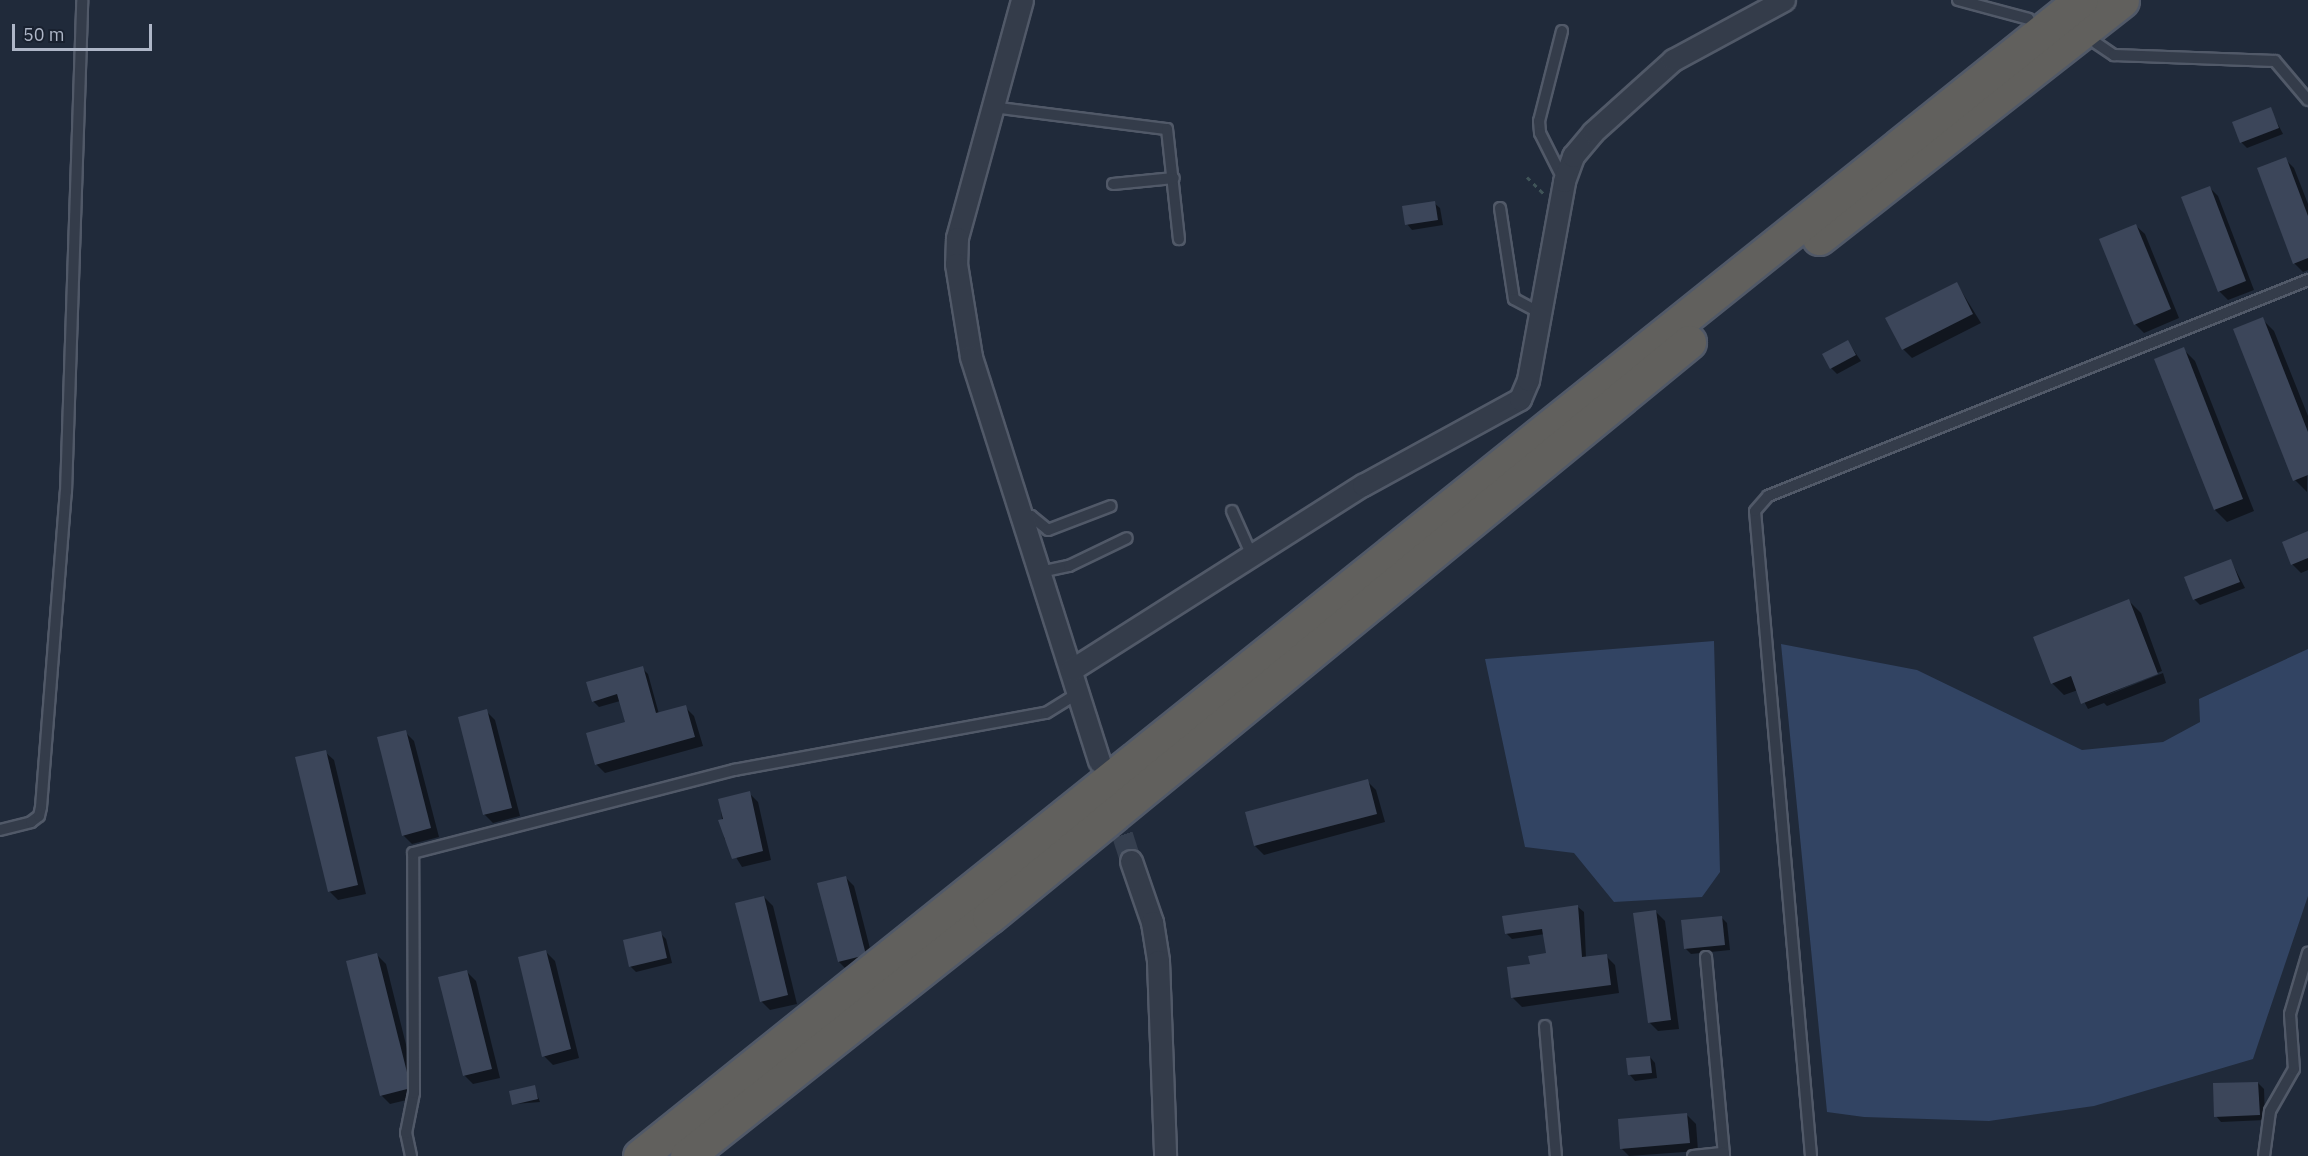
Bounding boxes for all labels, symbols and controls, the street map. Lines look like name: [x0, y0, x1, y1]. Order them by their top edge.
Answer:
scale bar: [15, 12, 154, 50]
text: 50 m: [23, 23, 65, 46]

